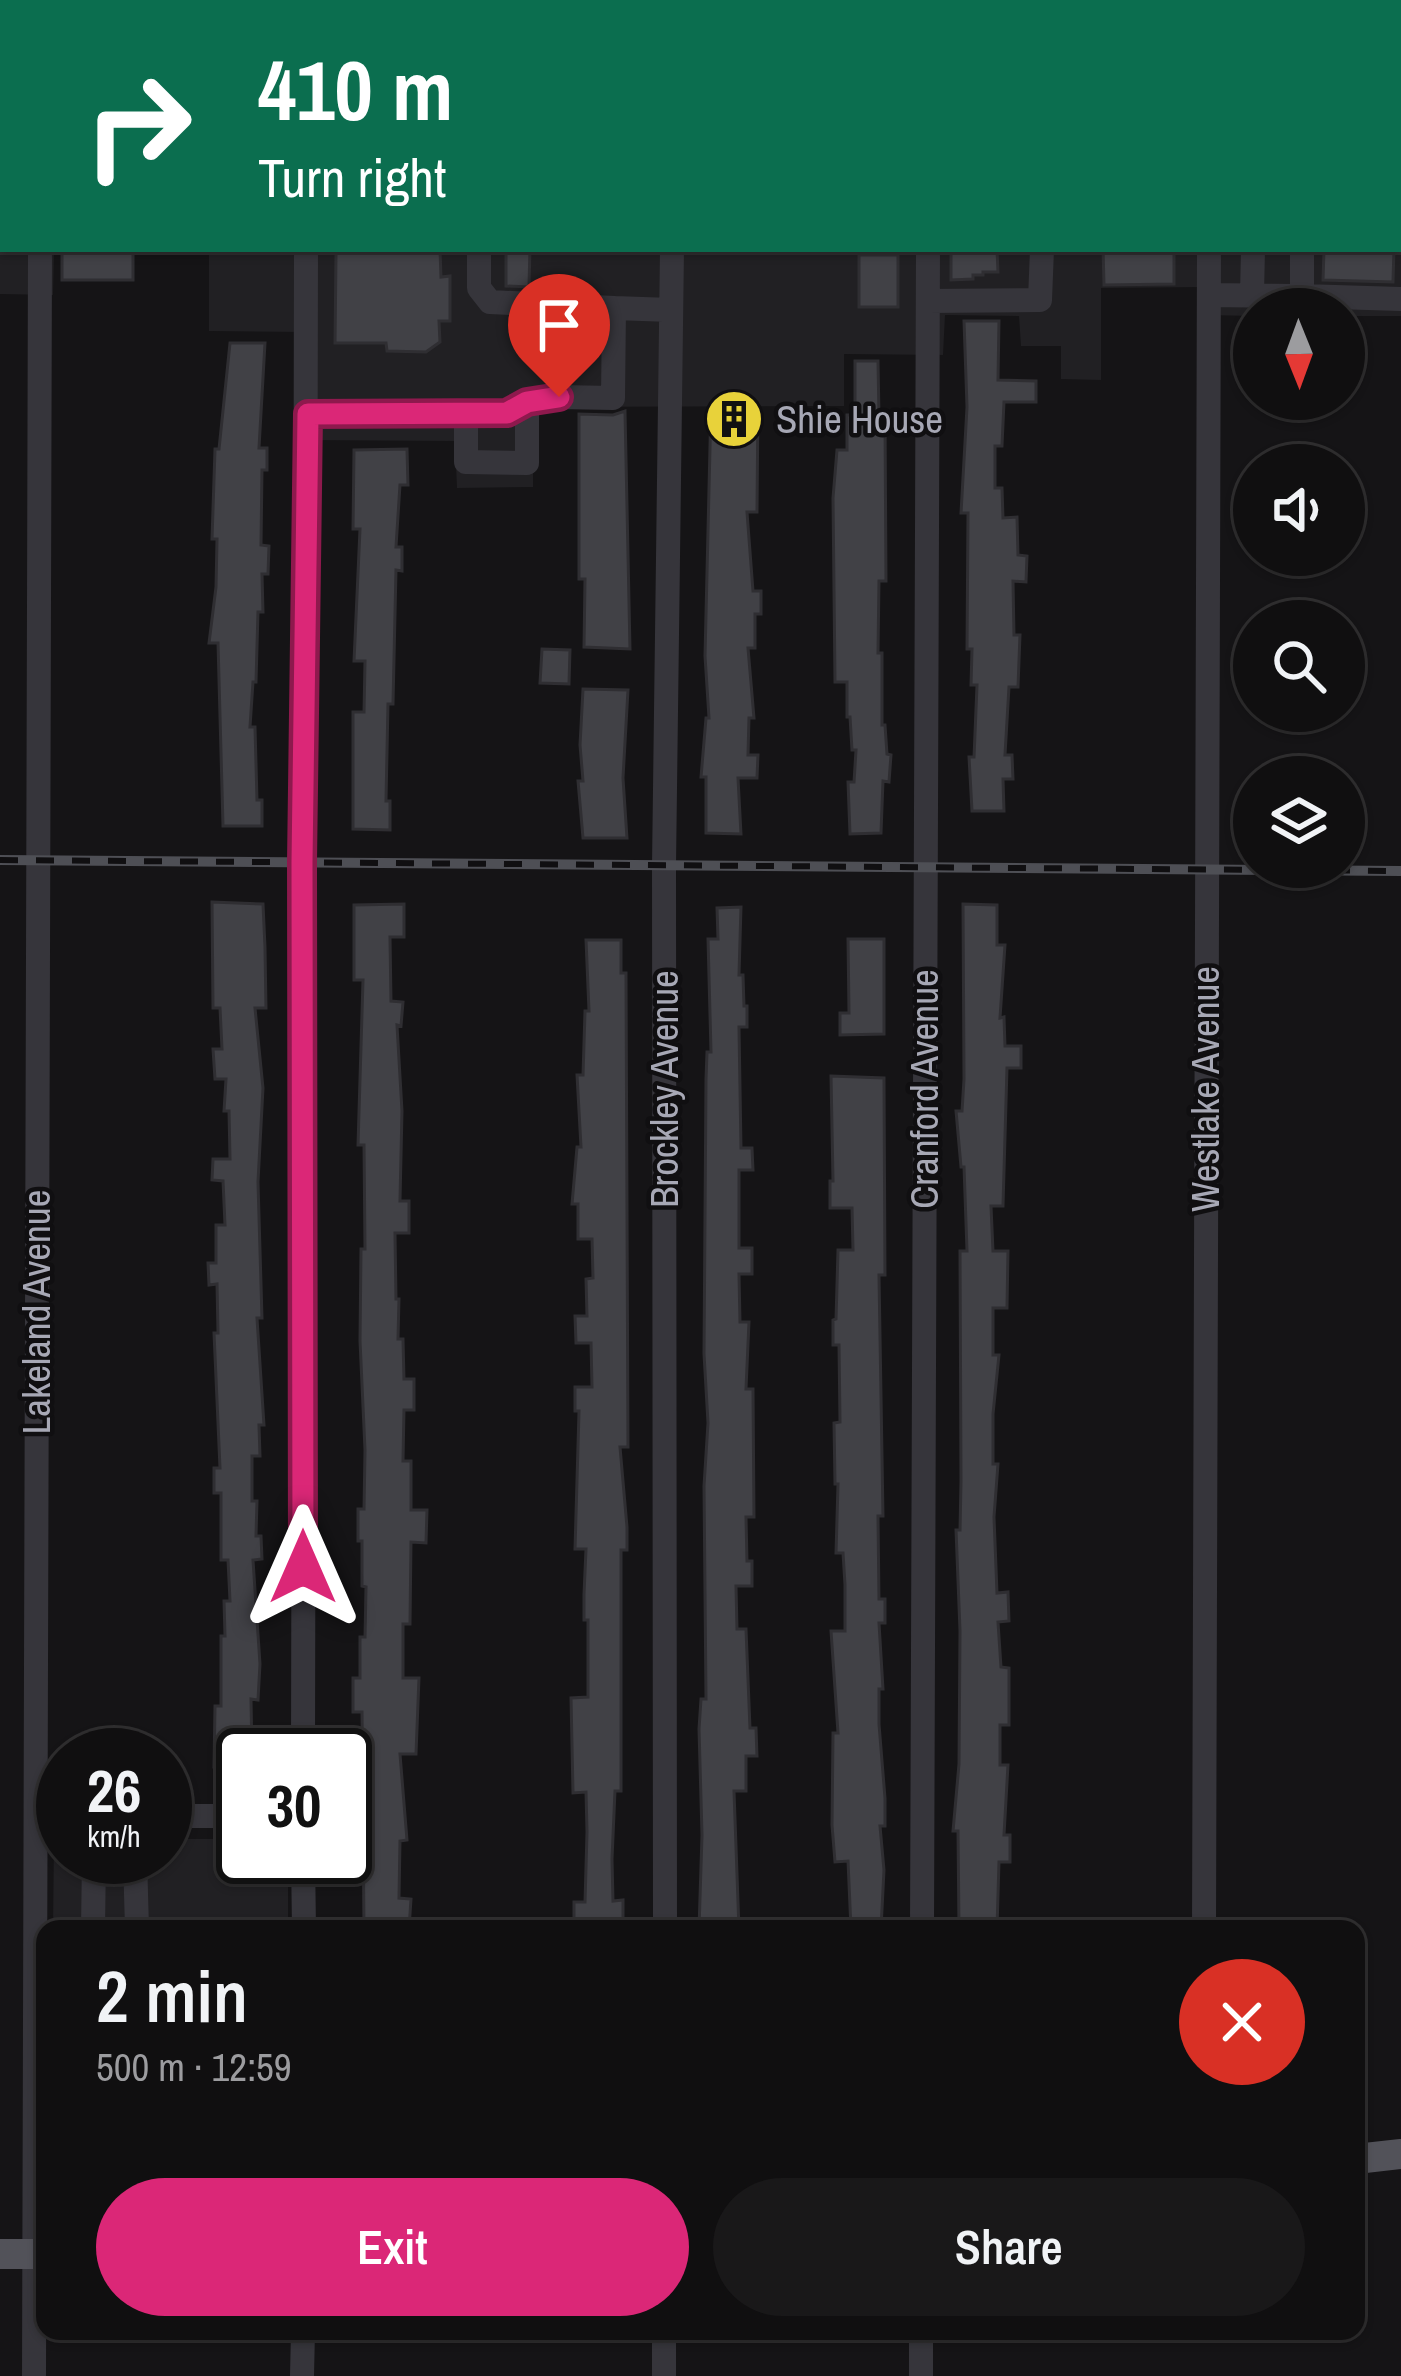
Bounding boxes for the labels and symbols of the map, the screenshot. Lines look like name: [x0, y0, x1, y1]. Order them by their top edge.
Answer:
pin: [508, 274, 610, 397]
north arrow: [1233, 288, 1365, 420]
building icon: Shie House: [703, 388, 765, 450]
place label: Shie House: [776, 393, 943, 445]
street label: Westlake Avenue: [1179, 966, 1231, 1212]
street label: Cranford Avenue: [898, 969, 950, 1209]
street label: Brockley Avenue: [638, 970, 690, 1208]
street label: Lakeland Avenue: [10, 1190, 62, 1434]
position arrow: [240, 1504, 366, 1630]
speed limit sign: 30: [216, 1728, 372, 1884]

